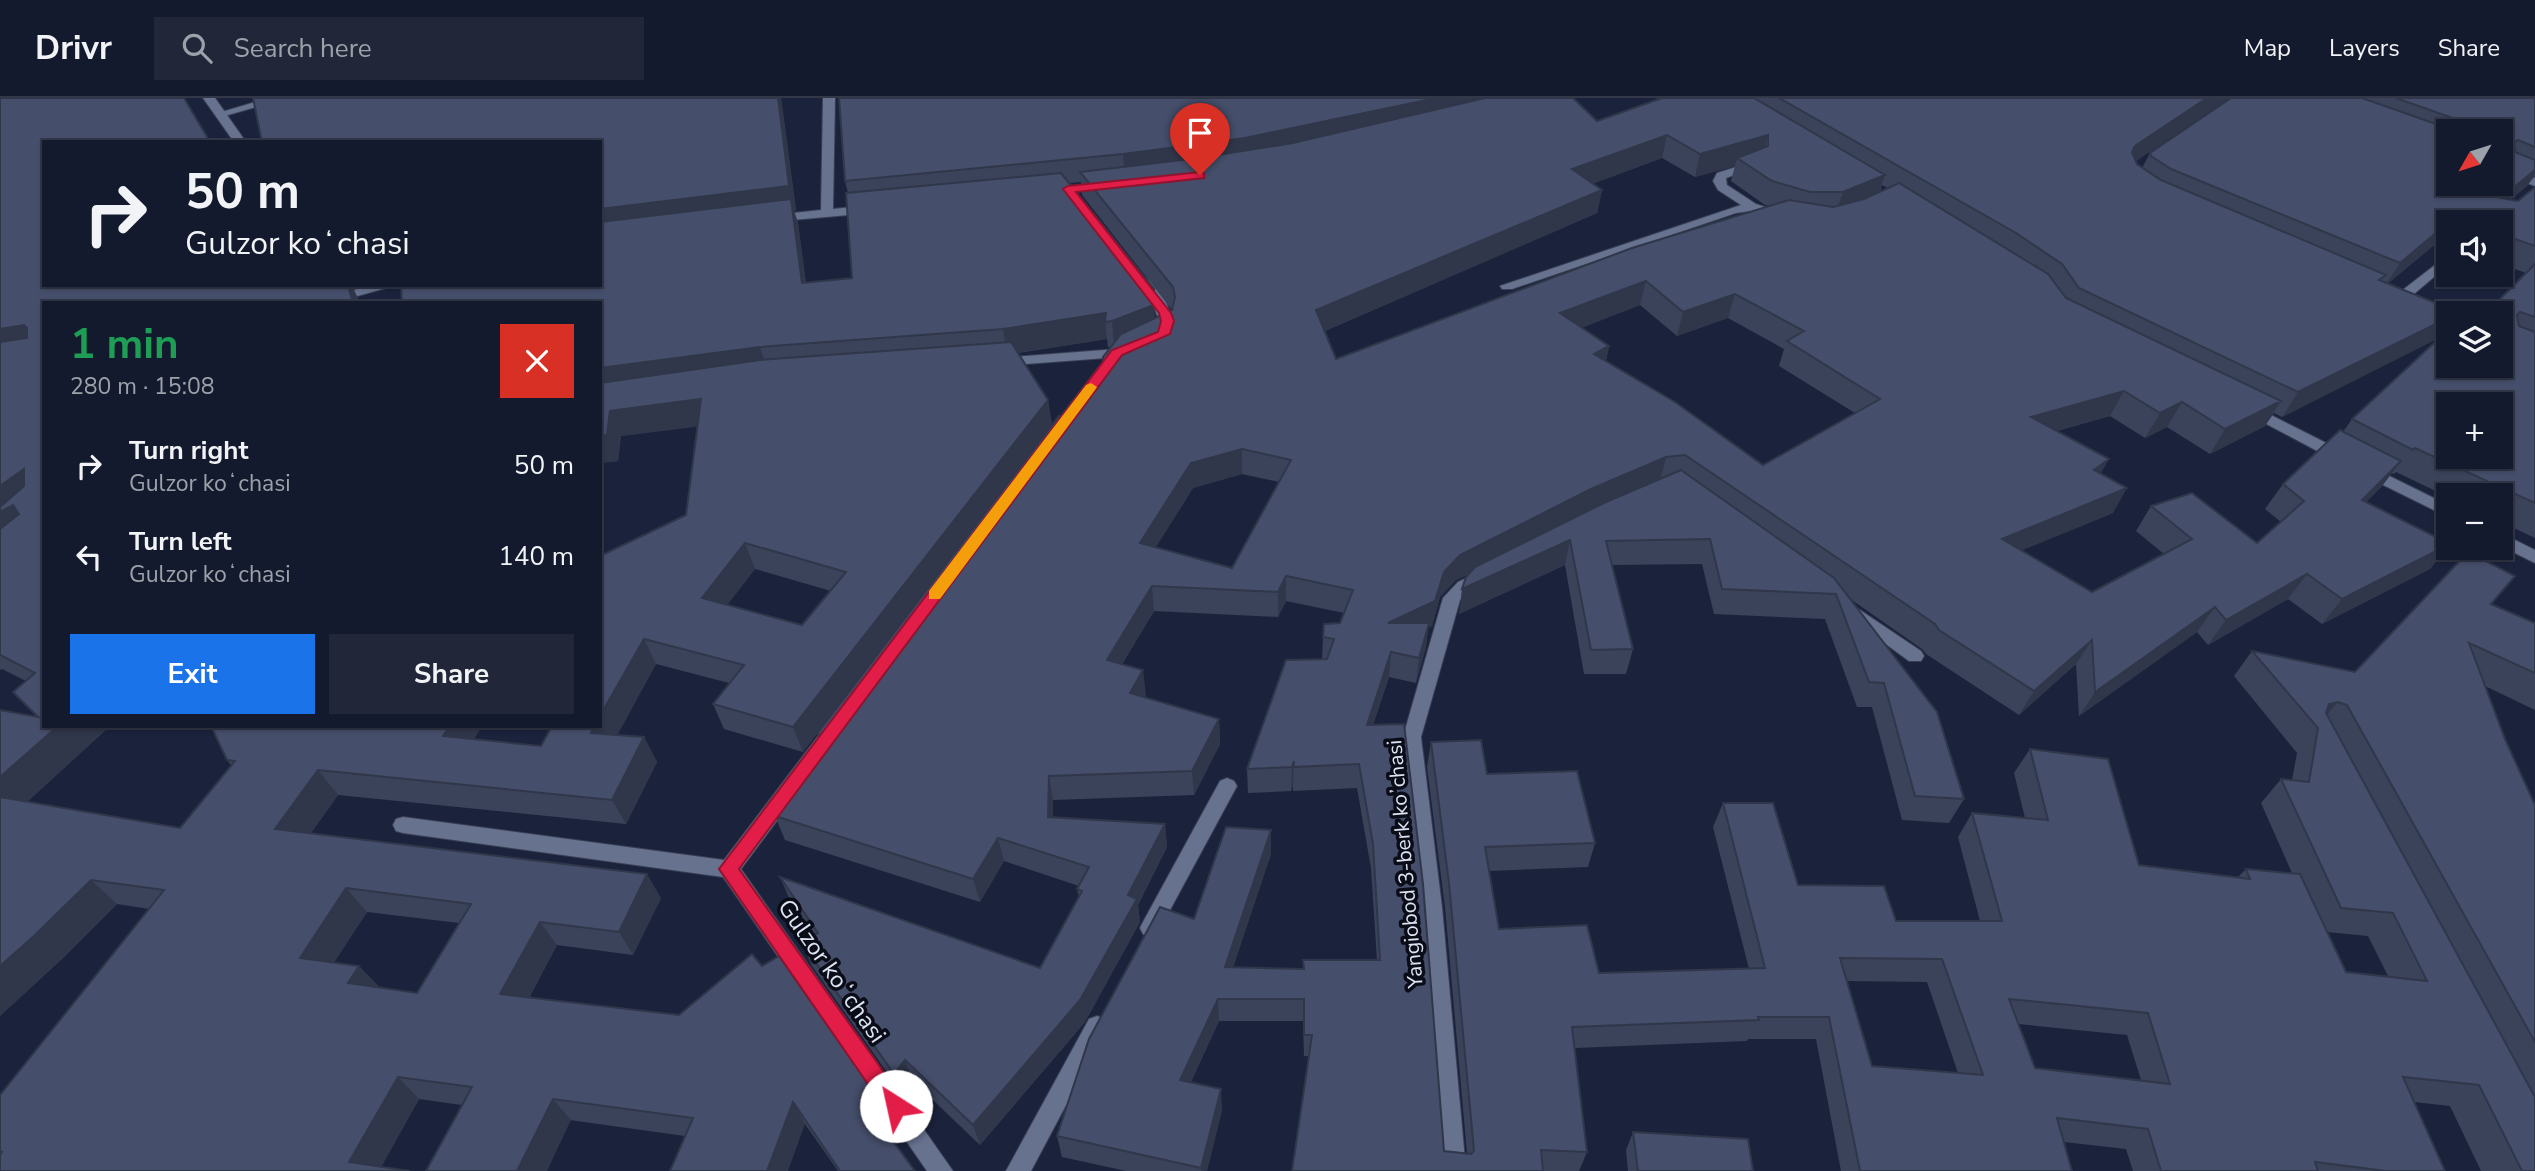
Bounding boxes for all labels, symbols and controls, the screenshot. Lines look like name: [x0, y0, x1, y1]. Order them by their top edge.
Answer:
search box: [154, 17, 644, 80]
text: Drivr: [35, 26, 112, 71]
icon: search: [178, 29, 216, 67]
text: Search here: [234, 31, 372, 66]
text: Map: [2244, 32, 2291, 64]
text: Layers: [2329, 32, 2400, 64]
text: Share: [2438, 32, 2500, 64]
pin: [1170, 103, 1230, 175]
icon: arrive: [1181, 114, 1219, 152]
north arrow: [2436, 119, 2513, 196]
map controls: [2436, 119, 2513, 560]
text: 50 m: [185, 158, 300, 225]
icon: right: [70, 168, 161, 259]
button: sound: [2436, 210, 2513, 287]
text: Gulzor koʻchasi: [185, 222, 410, 265]
button: layers: [2436, 301, 2513, 378]
text: 1 min: [70, 316, 179, 373]
button: close: [500, 324, 574, 398]
text: 280 m · 15:08: [70, 371, 215, 402]
button: +: [2436, 392, 2513, 469]
text: Turn right: [129, 433, 248, 468]
icon: right: [70, 447, 108, 485]
text: 50 m: [514, 448, 574, 483]
text: Gulzor koʻchasi: [129, 468, 291, 499]
button: −: [2436, 483, 2513, 560]
text: Turn left: [129, 524, 232, 559]
icon: left: [70, 538, 108, 576]
text: 140 m: [498, 539, 574, 574]
text: Gulzor koʻchasi: [129, 559, 291, 590]
button: Exit: [70, 634, 315, 714]
button: Share: [329, 634, 574, 714]
street label: Yangiobod 3-berk koʼchasi: [1380, 739, 1430, 990]
street label: Gulzor koʻchasi: [771, 893, 893, 1049]
position arrow: [859, 1069, 933, 1143]

